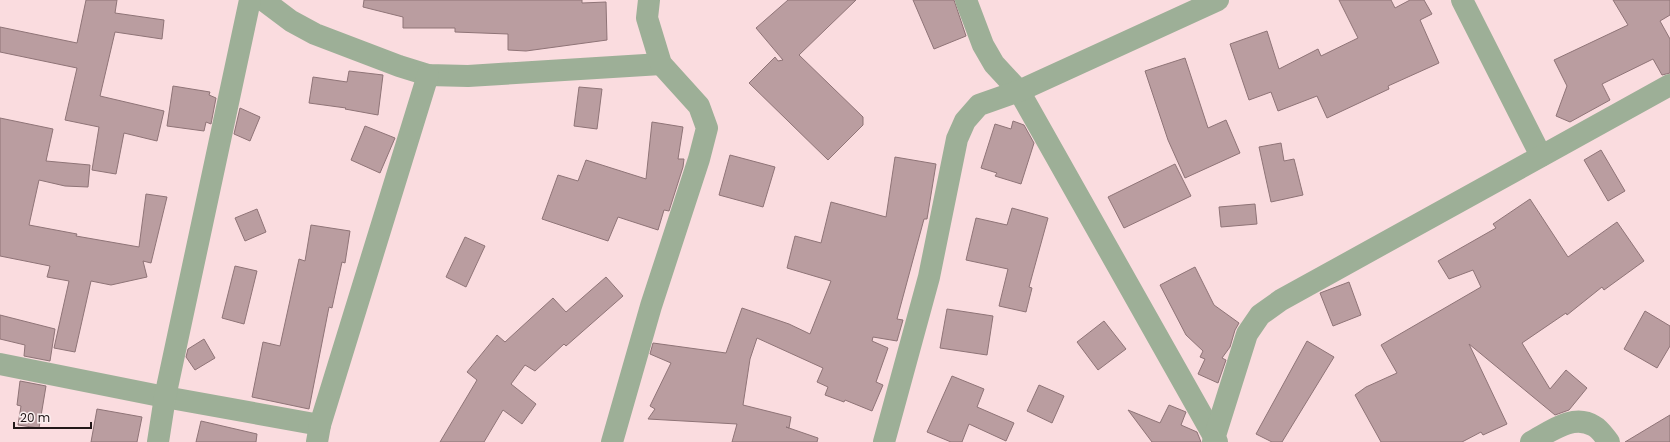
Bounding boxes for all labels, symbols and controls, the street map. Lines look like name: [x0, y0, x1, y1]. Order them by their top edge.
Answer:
scale bar: [14, 404, 91, 430]
text: 20 m: [20, 409, 50, 426]

